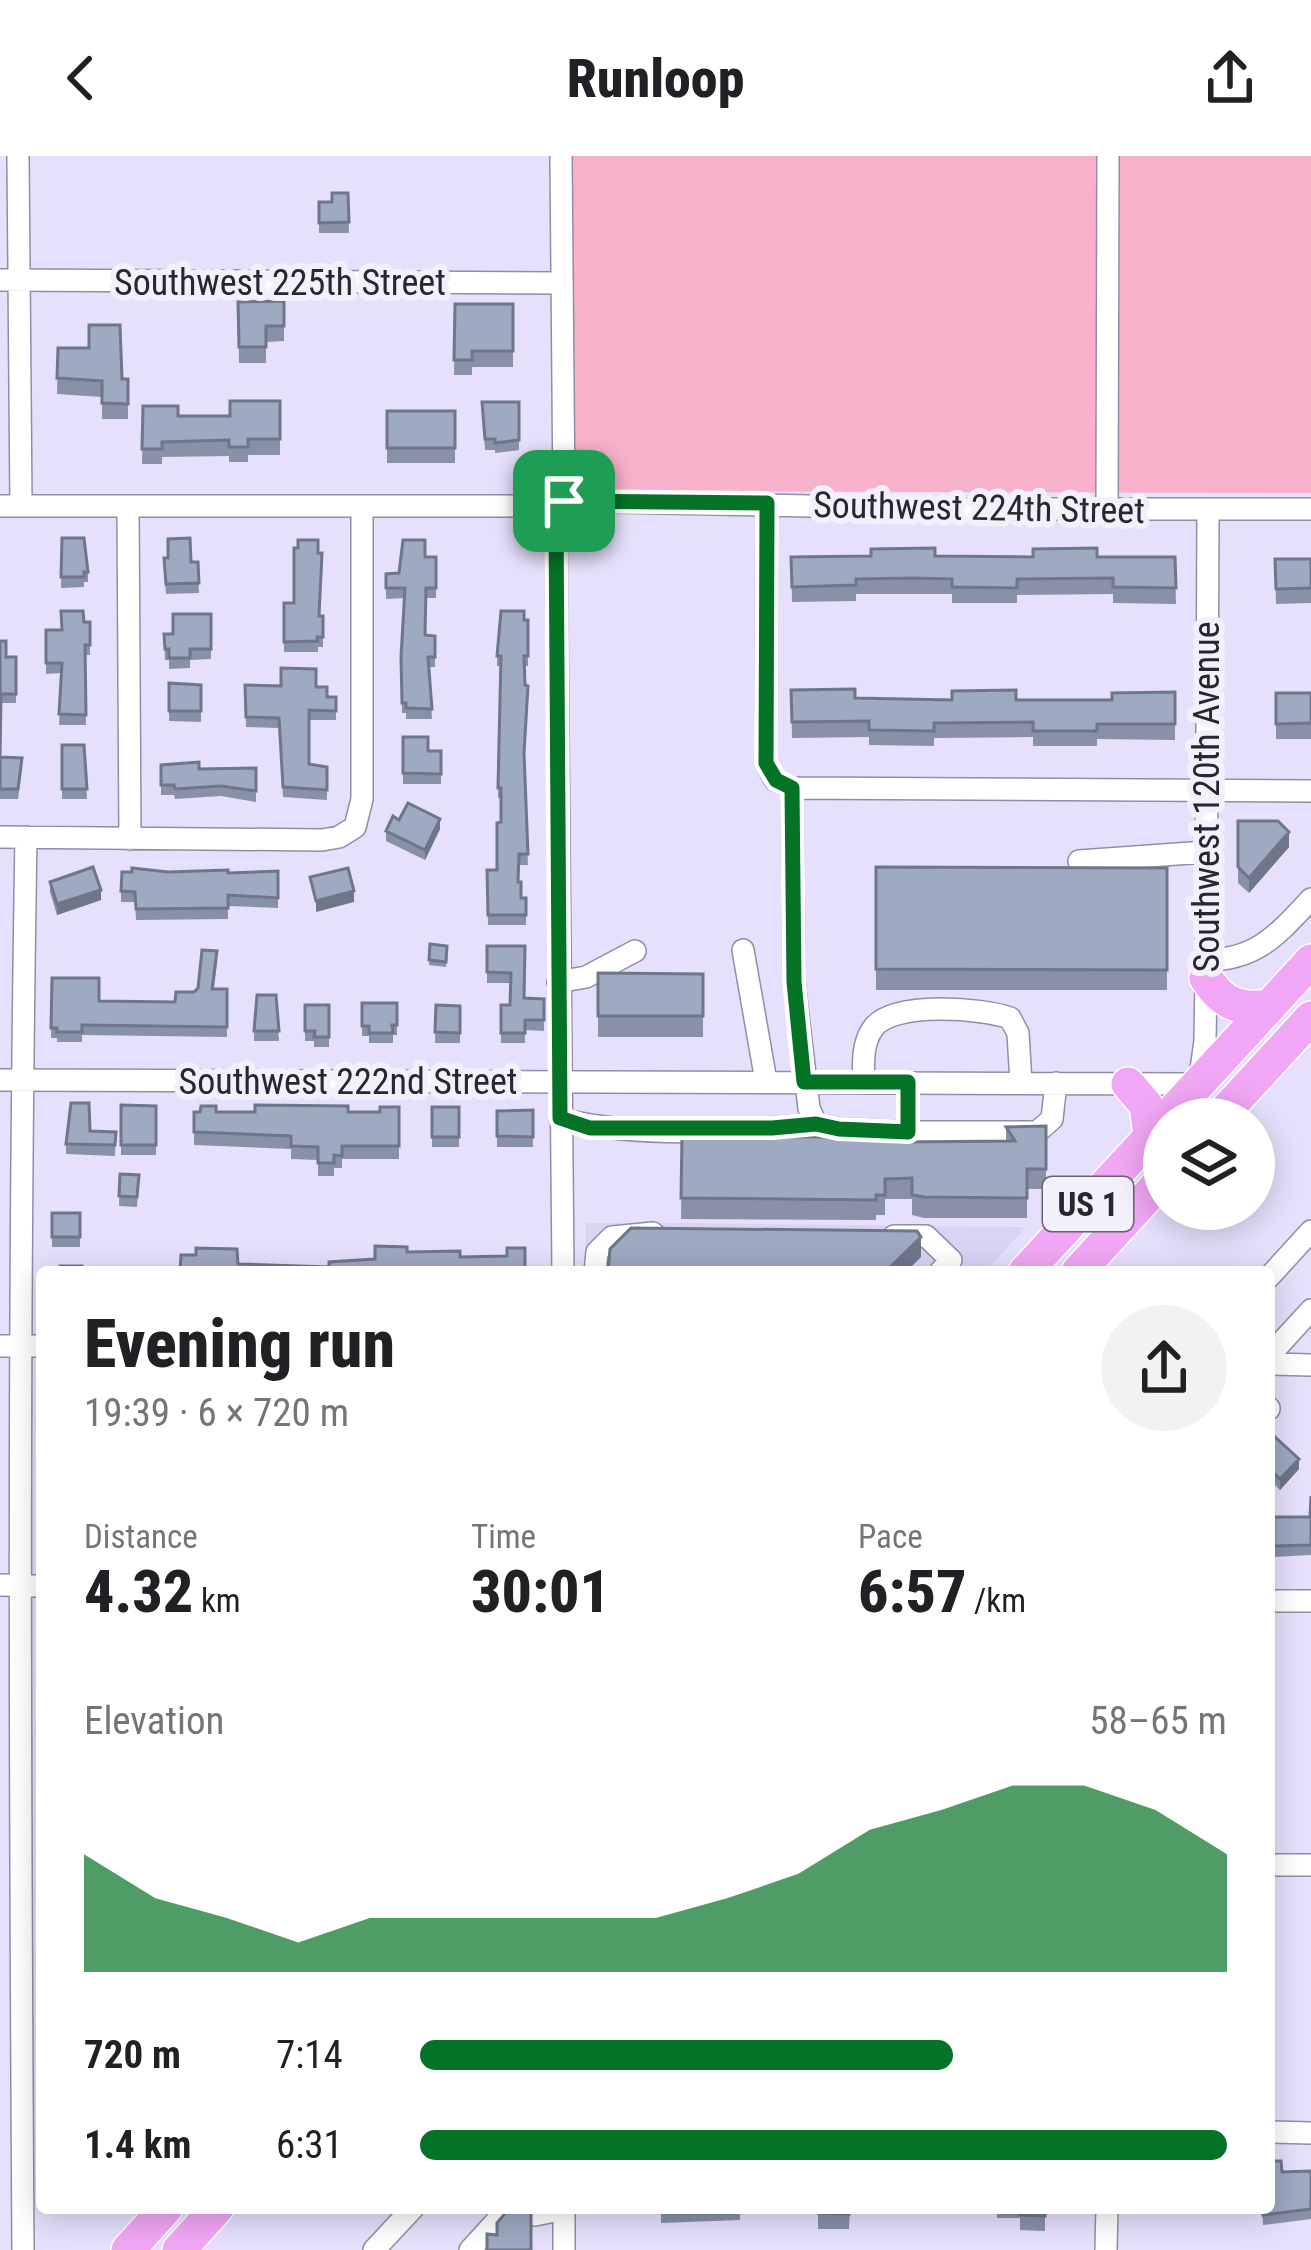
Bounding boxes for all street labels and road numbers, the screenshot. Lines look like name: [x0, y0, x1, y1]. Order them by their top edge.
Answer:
street label: Southwest 225th Street: [114, 262, 446, 304]
street label: Southwest 224th Street: [813, 484, 1145, 532]
street label: Southwest 120th Avenue: [1186, 621, 1228, 973]
street label: Southwest 222nd Street: [178, 1061, 518, 1103]
road number: US 1: [1043, 1177, 1133, 1231]

